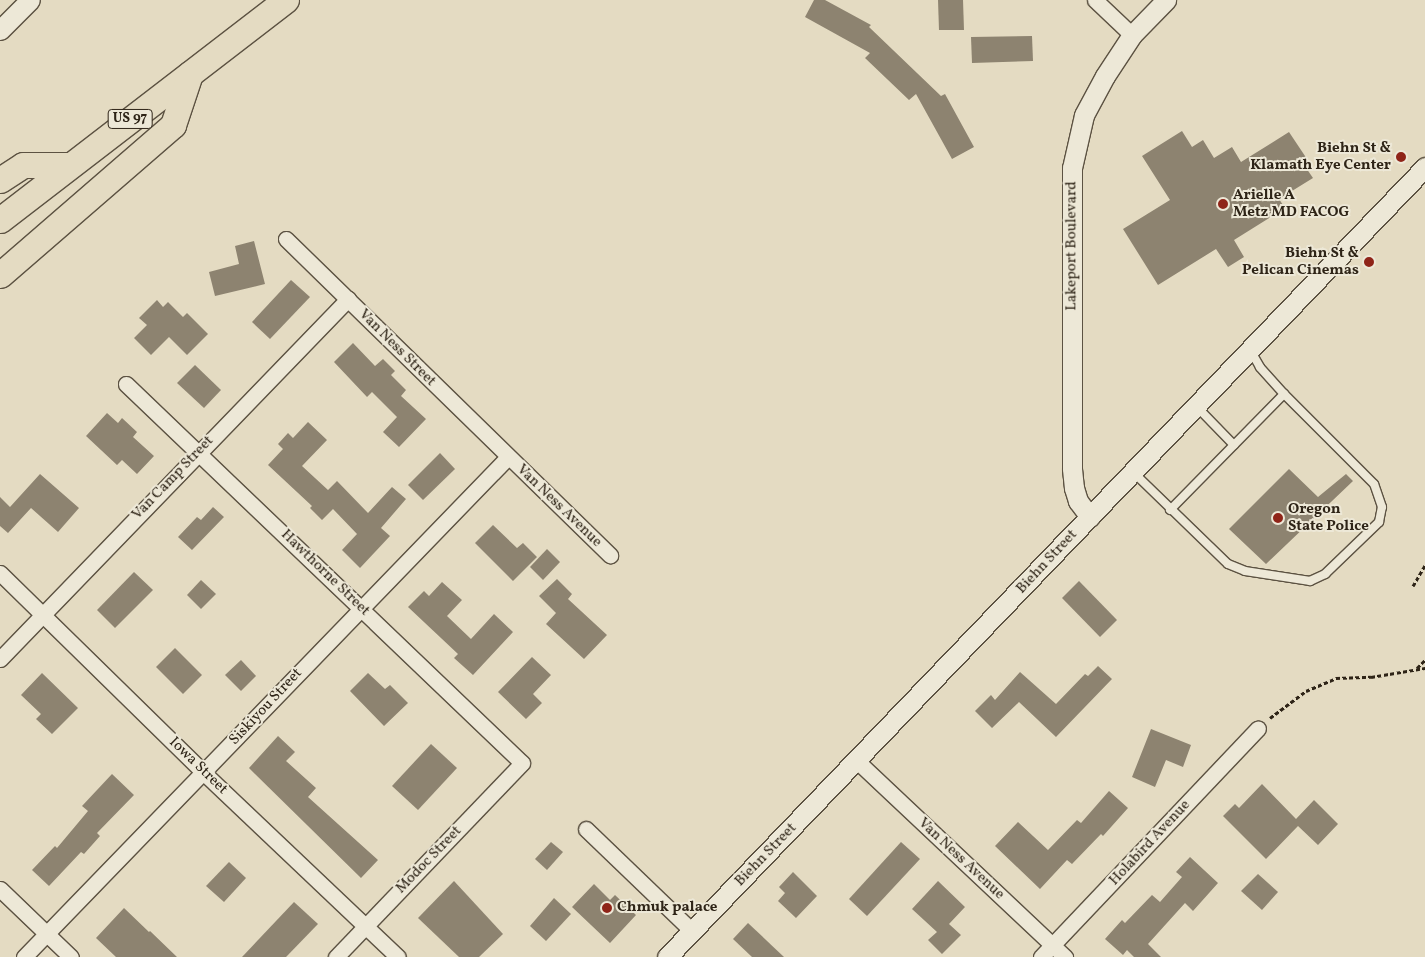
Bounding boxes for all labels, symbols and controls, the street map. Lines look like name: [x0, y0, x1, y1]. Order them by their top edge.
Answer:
road number: US 97: [108, 108, 152, 130]
place label: Biehn St & Klamath Eye Center: [1250, 139, 1391, 174]
marker: Biehn St & Klamath Eye Center: [1395, 151, 1407, 163]
street label: Lakeport Boulevard: [1063, 181, 1081, 311]
place label: Arielle A Metz MD FACOG: [1233, 186, 1349, 221]
marker: Arielle A Metz MD FACOG: [1217, 198, 1229, 210]
place label: Biehn St & Pelican Cinemas: [1242, 244, 1359, 279]
marker: Biehn St & Pelican Cinemas: [1363, 256, 1375, 268]
street label: Van Ness Street: [355, 306, 439, 390]
street label: Van Camp Street: [128, 432, 218, 524]
street label: Van Ness Avenue: [513, 461, 605, 551]
place label: Oregon State Police: [1288, 500, 1369, 535]
marker: Oregon State Police: [1272, 512, 1284, 524]
street label: Hawthorne Street: [277, 526, 373, 620]
street label: Biehn Street: [1013, 526, 1081, 598]
street label: Siskiyou Street: [226, 665, 306, 749]
street label: Iowa Street: [165, 734, 231, 798]
street label: Holabird Avenue: [1106, 796, 1194, 890]
street label: Van Ness Avenue: [914, 814, 1008, 904]
street label: Biehn Street: [731, 820, 801, 890]
street label: Modoc Street: [392, 822, 466, 898]
place label: Chmuk palace: [617, 899, 718, 917]
marker: Chmuk palace: [601, 902, 613, 914]

